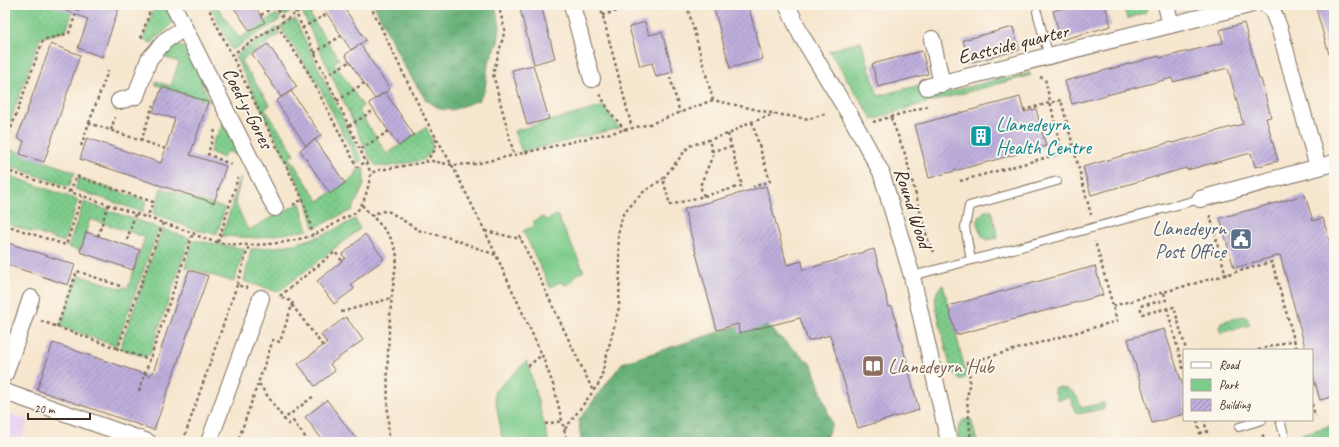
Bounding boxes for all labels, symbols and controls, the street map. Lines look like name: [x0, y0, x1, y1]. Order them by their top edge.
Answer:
street label: Eastside quarter: [955, 18, 1073, 70]
street label: Coed-y-Gores: [217, 63, 280, 155]
place label: Llanedeyrn Health Centre: [996, 112, 1092, 160]
building icon: Llanedeyrn Health Centre: [968, 123, 994, 149]
street label: Round Wood: [888, 165, 939, 254]
place label: Llanedeyrn Post Office: [1152, 216, 1227, 264]
public building icon: Llanedeyrn Post Office: [1228, 226, 1254, 252]
legend: [1183, 349, 1313, 421]
library icon: Llanedeyrn Hub: [860, 353, 886, 379]
place label: Llanedeyrn Hub: [888, 354, 995, 379]
text: Road: [1219, 357, 1241, 373]
text: Park: [1219, 377, 1240, 393]
scale bar: [28, 395, 90, 421]
text: Building: [1219, 397, 1251, 413]
text: 20 m: [34, 401, 56, 417]

